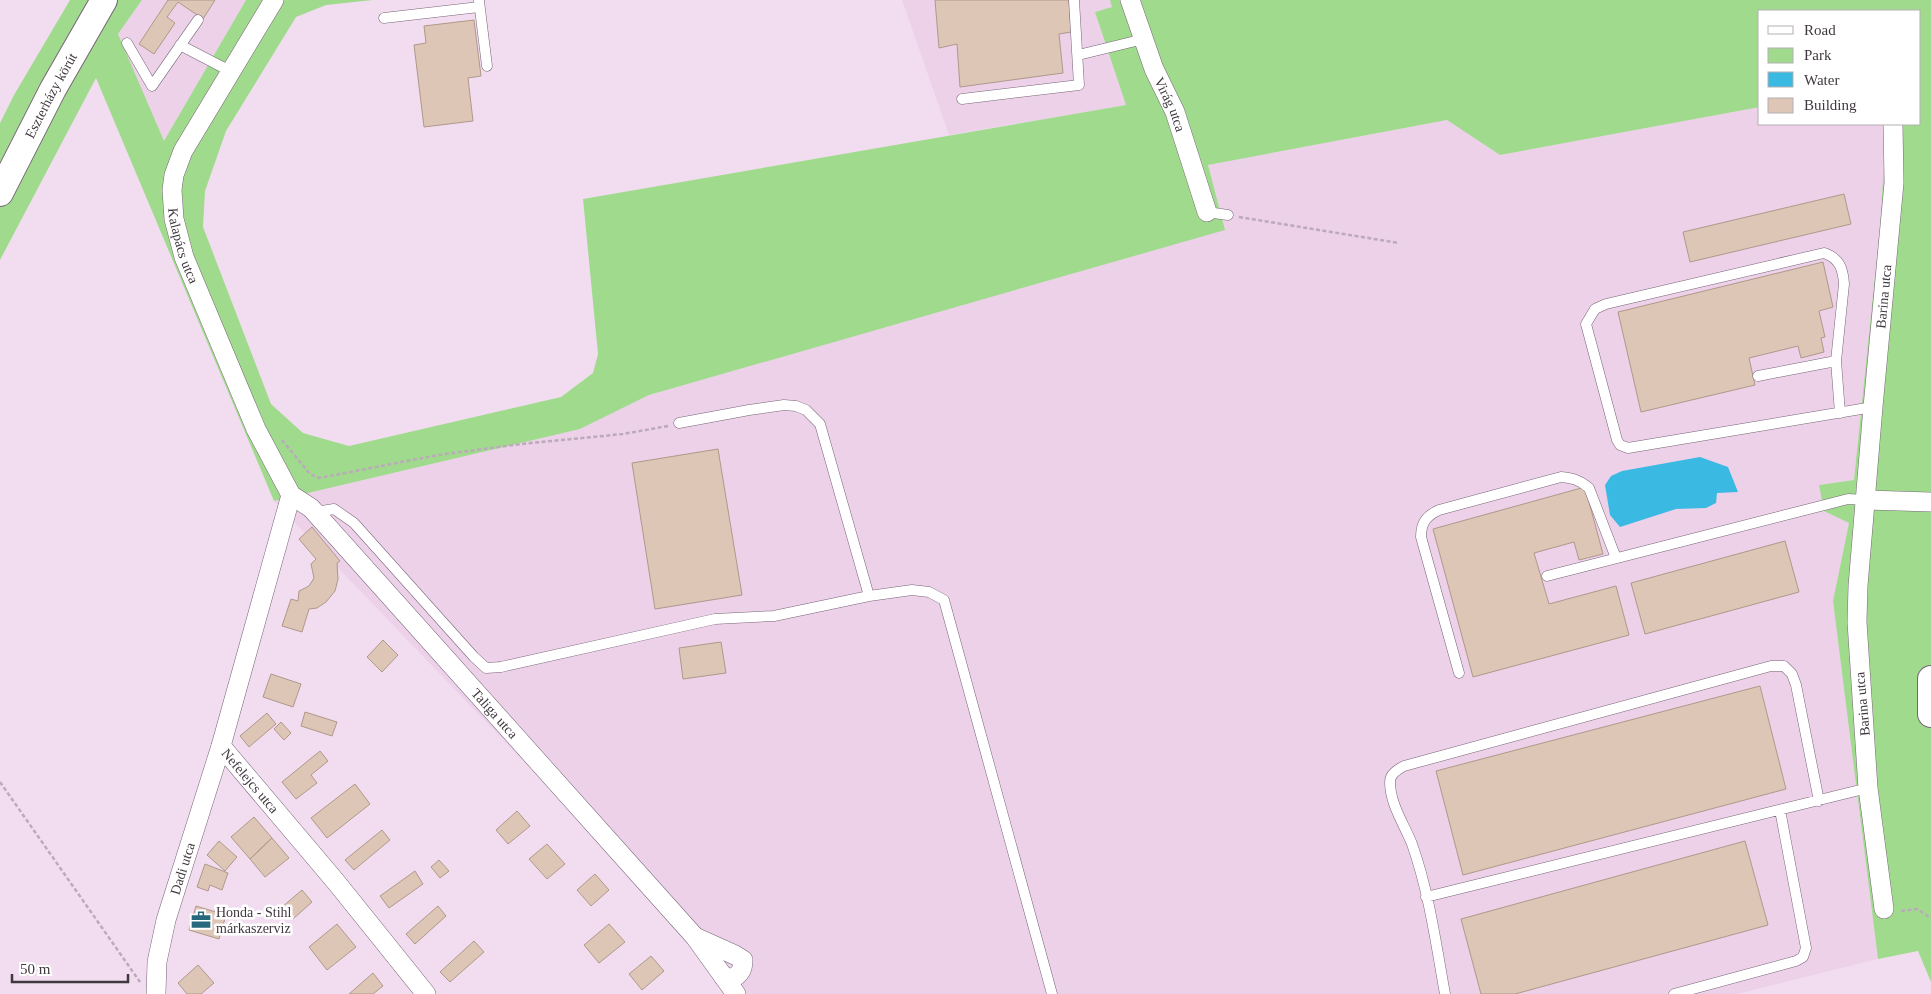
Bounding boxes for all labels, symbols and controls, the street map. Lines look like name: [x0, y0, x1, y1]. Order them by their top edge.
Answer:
legend: [1758, 10, 1921, 125]
text: Road: [1804, 22, 1836, 38]
text: Park: [1804, 47, 1832, 63]
street label: Eszterházy körút: [22, 50, 80, 141]
text: Water: [1804, 72, 1839, 88]
street label: Virág utca: [1151, 75, 1188, 134]
text: Building: [1804, 97, 1857, 113]
street label: Kalapács utca: [165, 207, 201, 286]
street label: Barina utca: [1873, 263, 1894, 329]
street label: Barina utca: [1852, 671, 1873, 737]
street label: Taliga utca: [468, 686, 521, 742]
street label: Nefelejcs utca: [218, 746, 282, 817]
street label: Dadi utca: [167, 840, 198, 897]
place label: Honda - Stihl márkaszerviz: [216, 905, 292, 936]
office icon: Honda - Stihl márkaszerviz: [190, 909, 212, 931]
scale bar: [12, 952, 129, 984]
text: 50 m: [20, 961, 51, 977]

